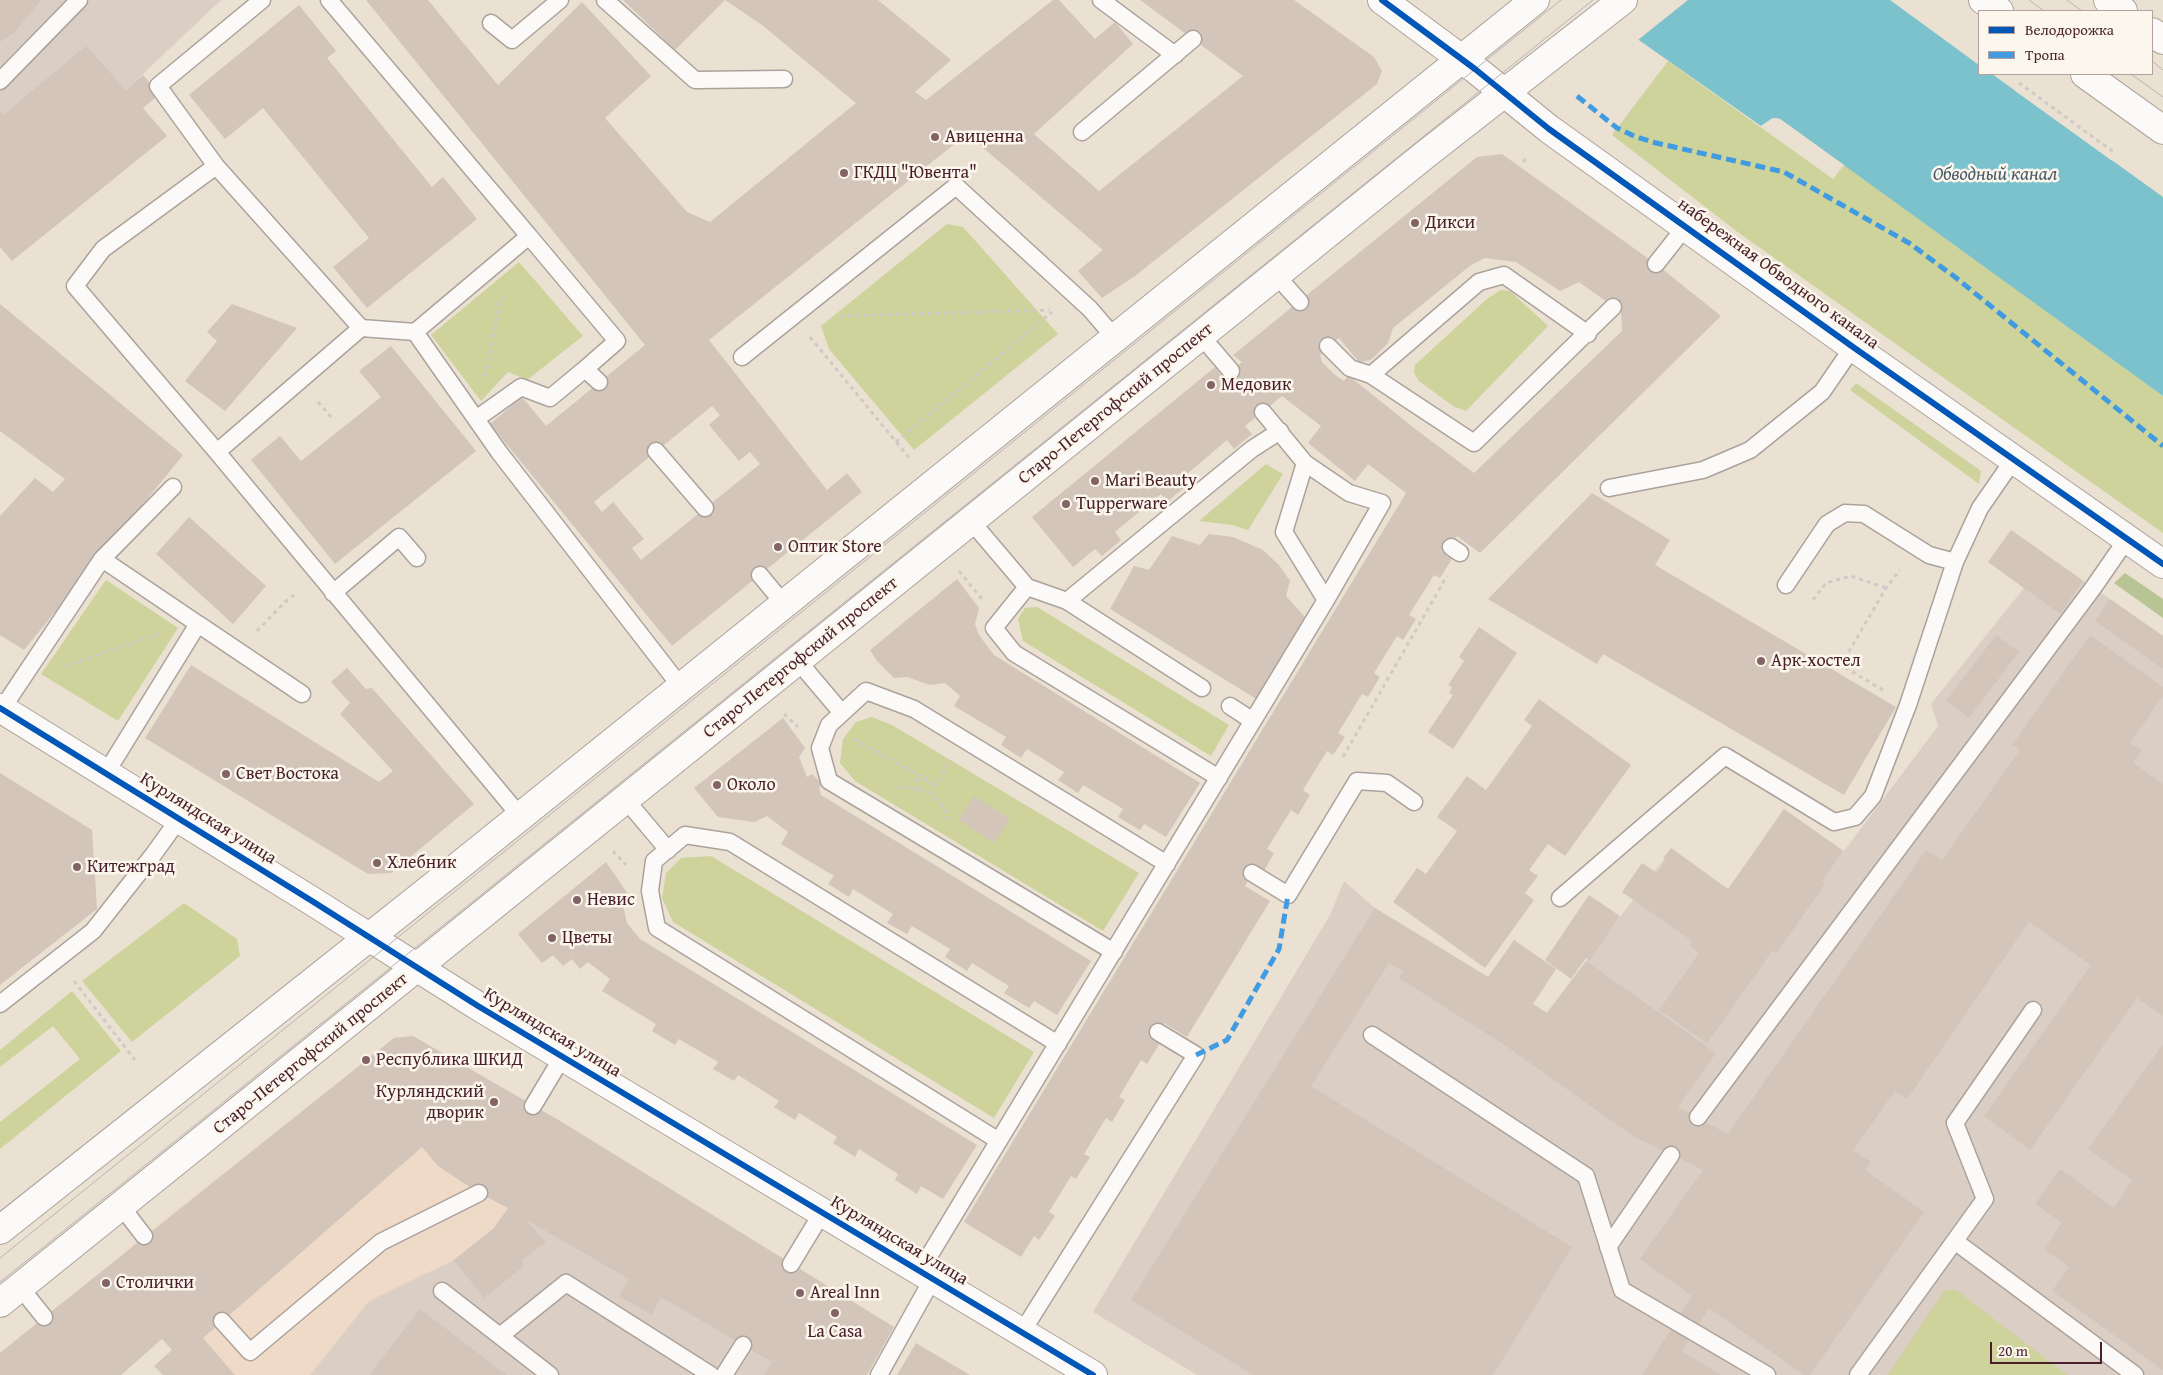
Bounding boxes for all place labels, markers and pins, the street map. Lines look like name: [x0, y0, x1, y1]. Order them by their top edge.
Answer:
place label: Авиценна: [945, 126, 1024, 148]
marker: Авиценна: [929, 131, 941, 143]
place label: ГКДЦ "Ювента": [854, 162, 977, 184]
marker: ГКДЦ "Ювента": [838, 167, 850, 179]
place label: Дикси: [1425, 212, 1475, 234]
marker: Дикси: [1409, 217, 1421, 229]
place label: Медовик: [1221, 374, 1291, 396]
marker: Медовик: [1205, 379, 1217, 391]
place label: Mari Beauty: [1105, 470, 1197, 492]
marker: Mari Beauty: [1089, 475, 1101, 487]
place label: Tupperware: [1076, 493, 1168, 515]
marker: Tupperware: [1060, 498, 1072, 510]
place label: Оптик Store: [788, 536, 882, 558]
marker: Оптик Store: [772, 541, 784, 553]
place label: Арк-хостел: [1771, 650, 1861, 672]
marker: Арк-хостел: [1755, 655, 1767, 667]
place label: Свет Востока: [236, 763, 339, 785]
marker: Свет Востока: [220, 768, 232, 780]
place label: Около: [727, 774, 776, 796]
marker: Около: [711, 779, 723, 791]
place label: Хлебник: [387, 852, 456, 874]
place label: Китежград: [87, 856, 175, 878]
marker: Хлебник: [371, 857, 383, 869]
marker: Китежград: [71, 861, 83, 873]
place label: Невис: [587, 889, 635, 911]
marker: Невис: [571, 894, 583, 906]
place label: Цветы: [562, 927, 612, 949]
marker: Цветы: [546, 932, 558, 944]
place label: Республика ШКИД: [376, 1049, 523, 1071]
marker: Республика ШКИД: [360, 1054, 372, 1066]
place label: Курляндский дворик: [376, 1081, 484, 1124]
marker: Курляндский дворик: [488, 1096, 500, 1108]
place label: Столички: [116, 1272, 194, 1294]
marker: Столички: [100, 1277, 112, 1289]
place label: Areal Inn: [810, 1282, 880, 1304]
marker: Areal Inn: [794, 1287, 806, 1299]
marker: La Casa: [829, 1307, 841, 1319]
place label: La Casa: [807, 1321, 863, 1343]

